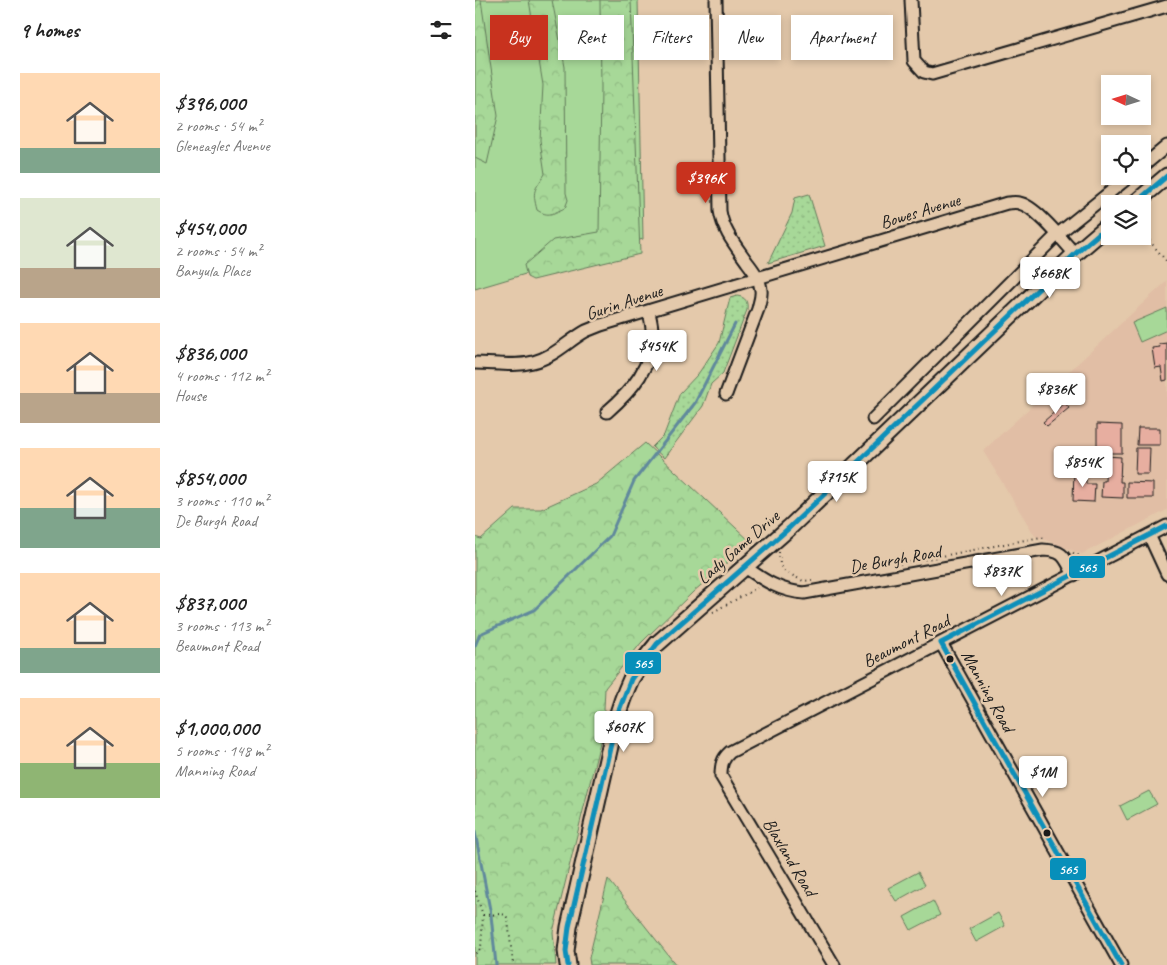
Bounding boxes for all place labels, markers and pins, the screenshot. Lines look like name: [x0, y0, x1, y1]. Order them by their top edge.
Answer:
pin: $396K: [671, 162, 741, 204]
pin: $668K: [1015, 256, 1085, 299]
pin: $454K: [622, 330, 692, 372]
pin: $836K: [1021, 372, 1091, 415]
pin: $854K: [1048, 446, 1118, 488]
pin: $715K: [802, 460, 872, 503]
pin: $837K: [967, 554, 1037, 597]
unlabelled marker: [945, 654, 955, 664]
pin: $607K: [589, 710, 659, 753]
pin: $1M: [1019, 756, 1067, 798]
unlabelled marker: [1042, 828, 1052, 838]

